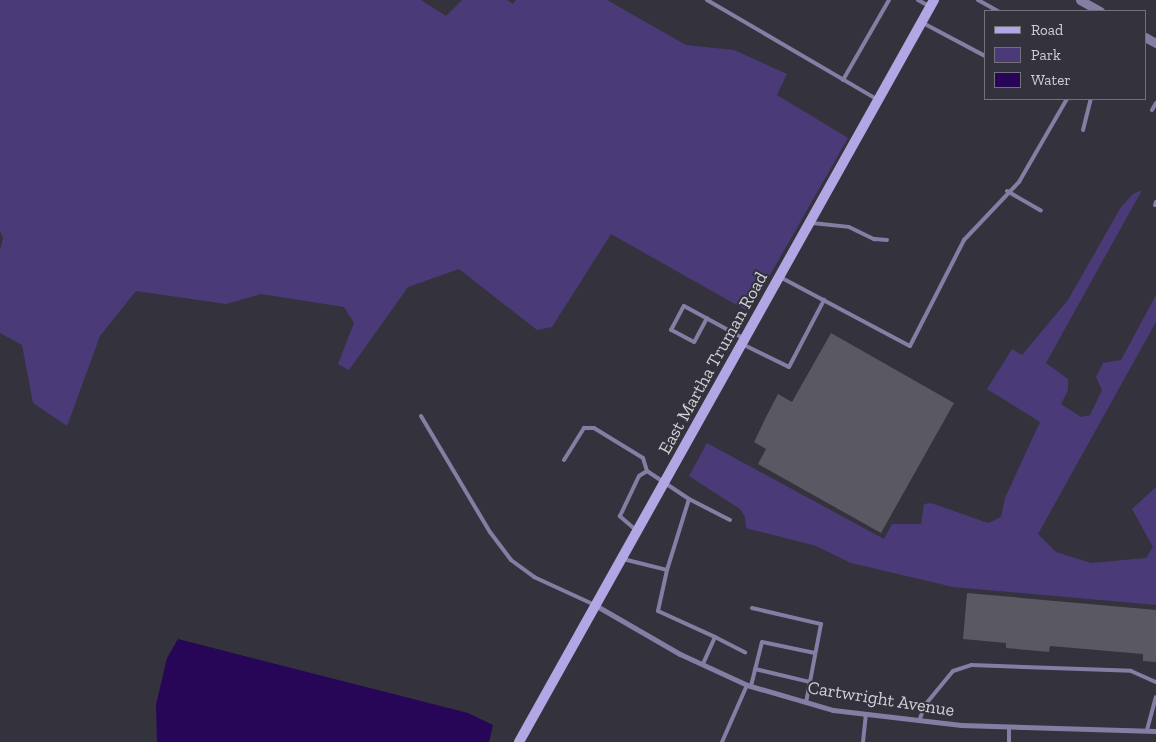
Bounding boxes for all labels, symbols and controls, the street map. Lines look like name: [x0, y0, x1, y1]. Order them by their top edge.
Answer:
legend: [984, 10, 1146, 100]
text: Road: [1031, 21, 1063, 39]
text: Park: [1031, 46, 1061, 64]
text: Water: [1031, 71, 1071, 89]
street label: East Martha Truman Road: [654, 268, 772, 458]
street label: Cartwright Avenue: [806, 677, 956, 721]

